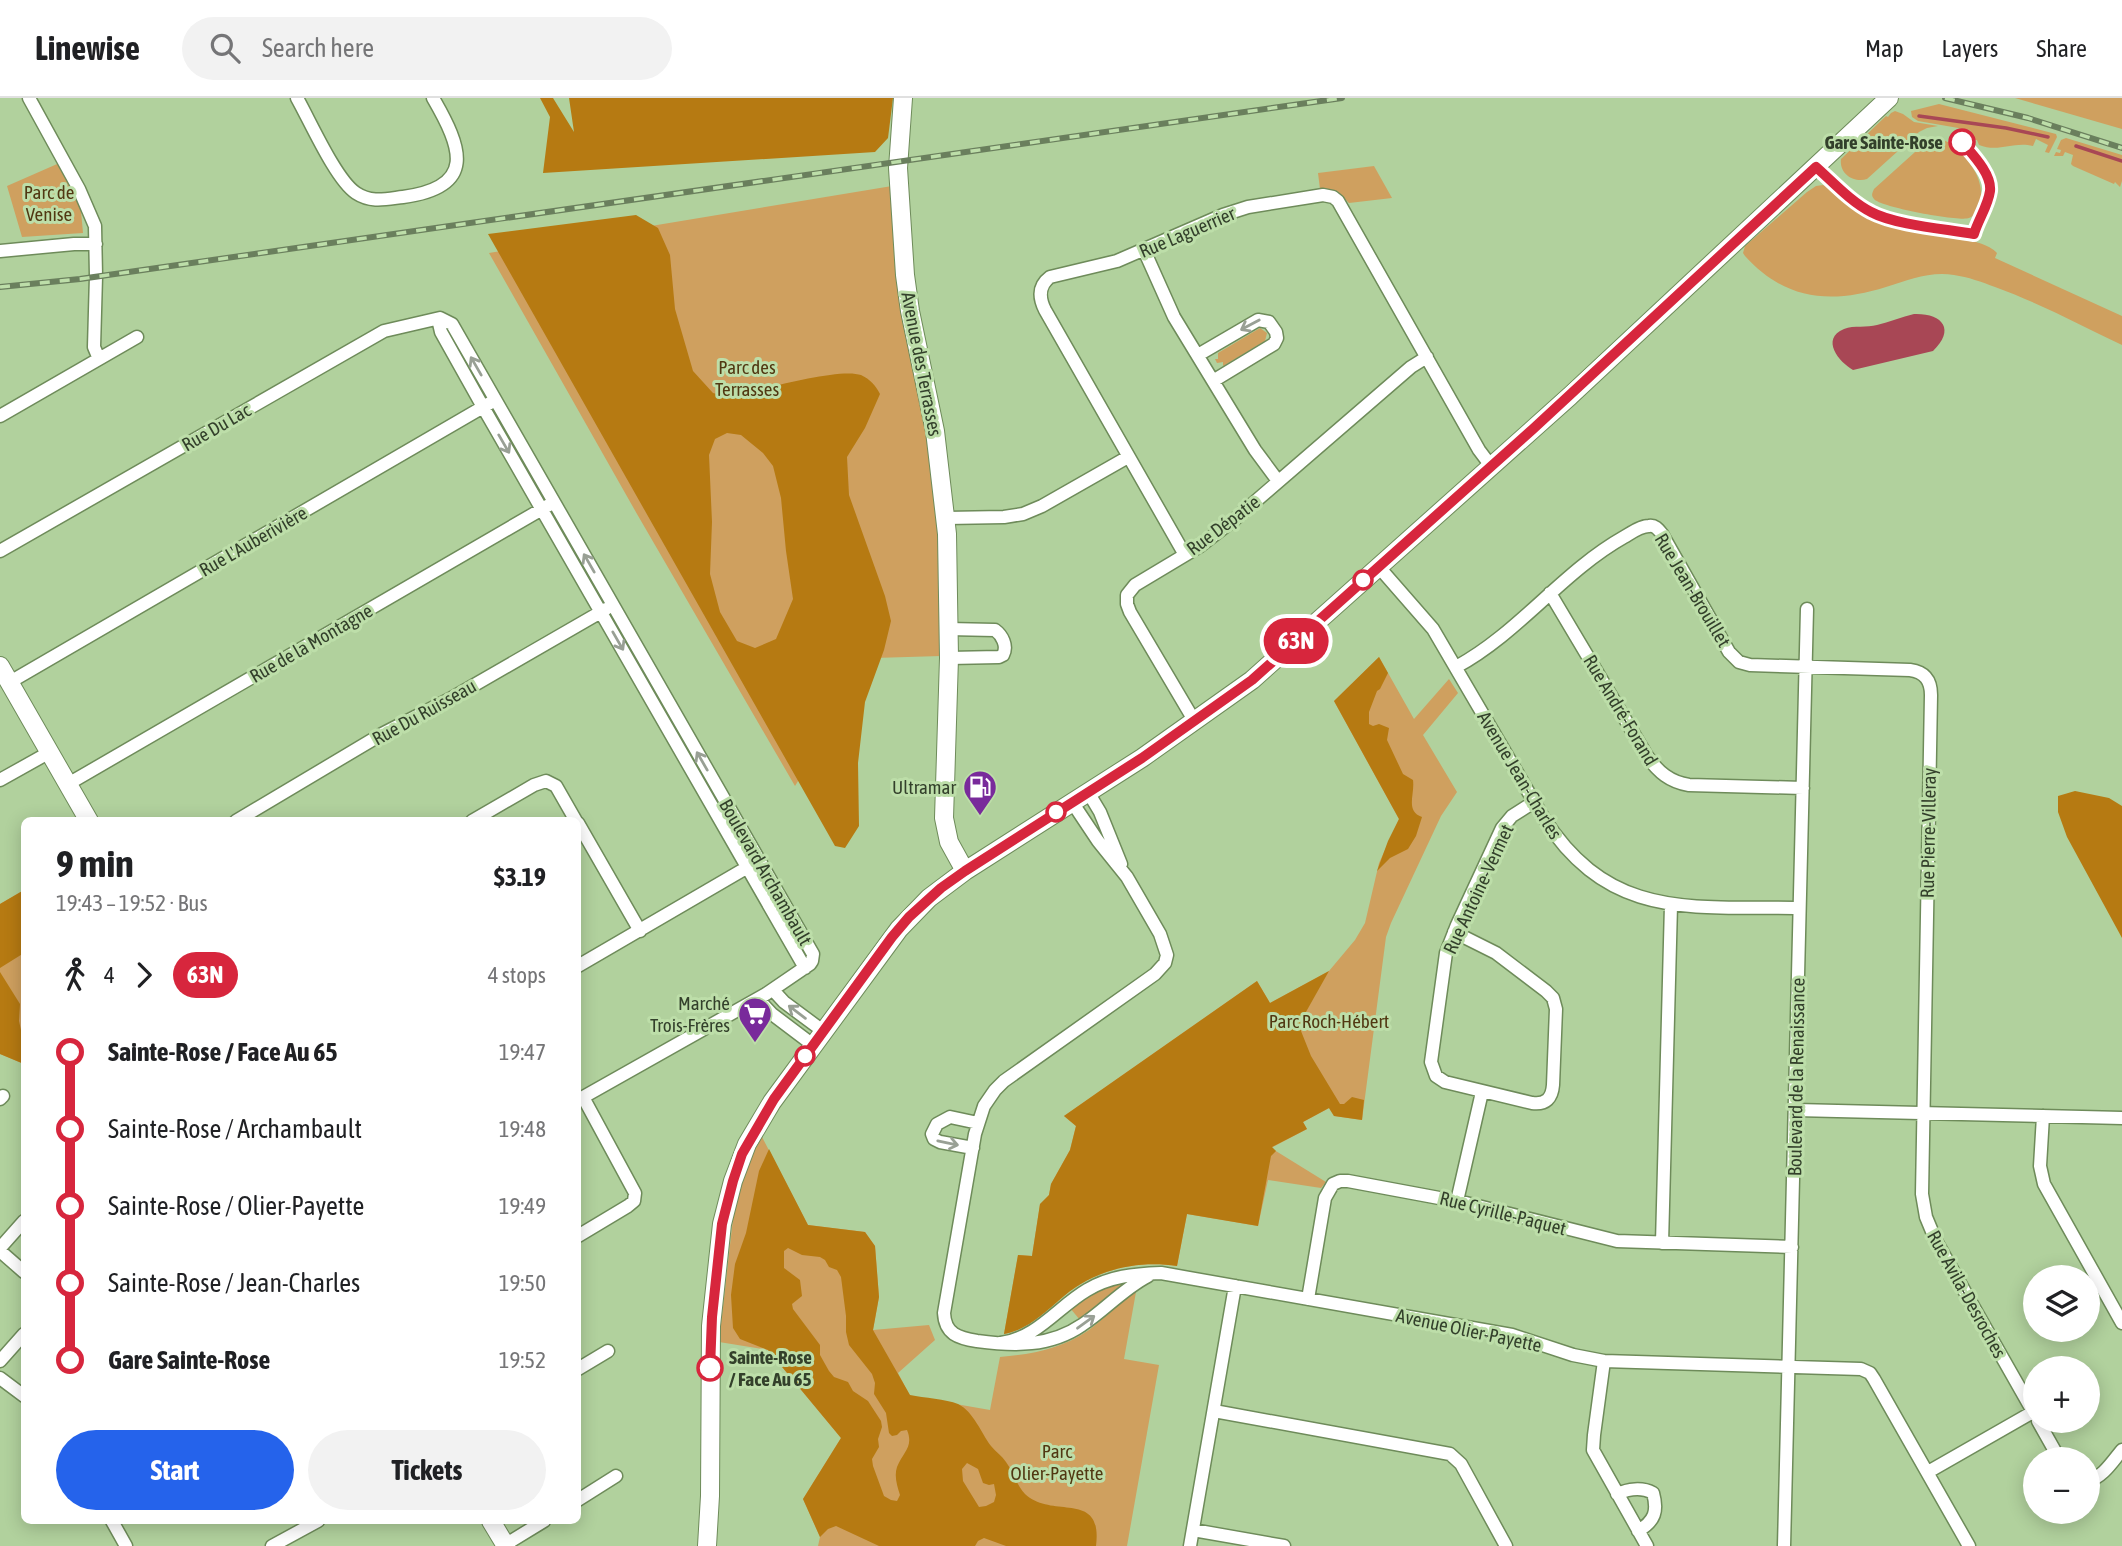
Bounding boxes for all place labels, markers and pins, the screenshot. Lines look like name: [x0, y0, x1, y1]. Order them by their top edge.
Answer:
marker: Gare Sainte-Rose: [1949, 129, 1975, 155]
place label: Gare Sainte-Rose: [1824, 131, 1943, 153]
unlabelled marker: [1353, 570, 1373, 590]
fuel station icon: Ultramar: [961, 768, 999, 817]
place label: Ultramar: [892, 776, 956, 798]
unlabelled marker: [1046, 802, 1066, 822]
place label: Marché Trois-Frères: [650, 992, 730, 1036]
supermarket icon: Marché Trois-Frères: [736, 995, 774, 1044]
unlabelled marker: [795, 1046, 815, 1066]
place label: Sainte-Rose / Face Au 65: [729, 1346, 812, 1390]
marker: Sainte-Rose / Face Au 65: [697, 1355, 723, 1381]

